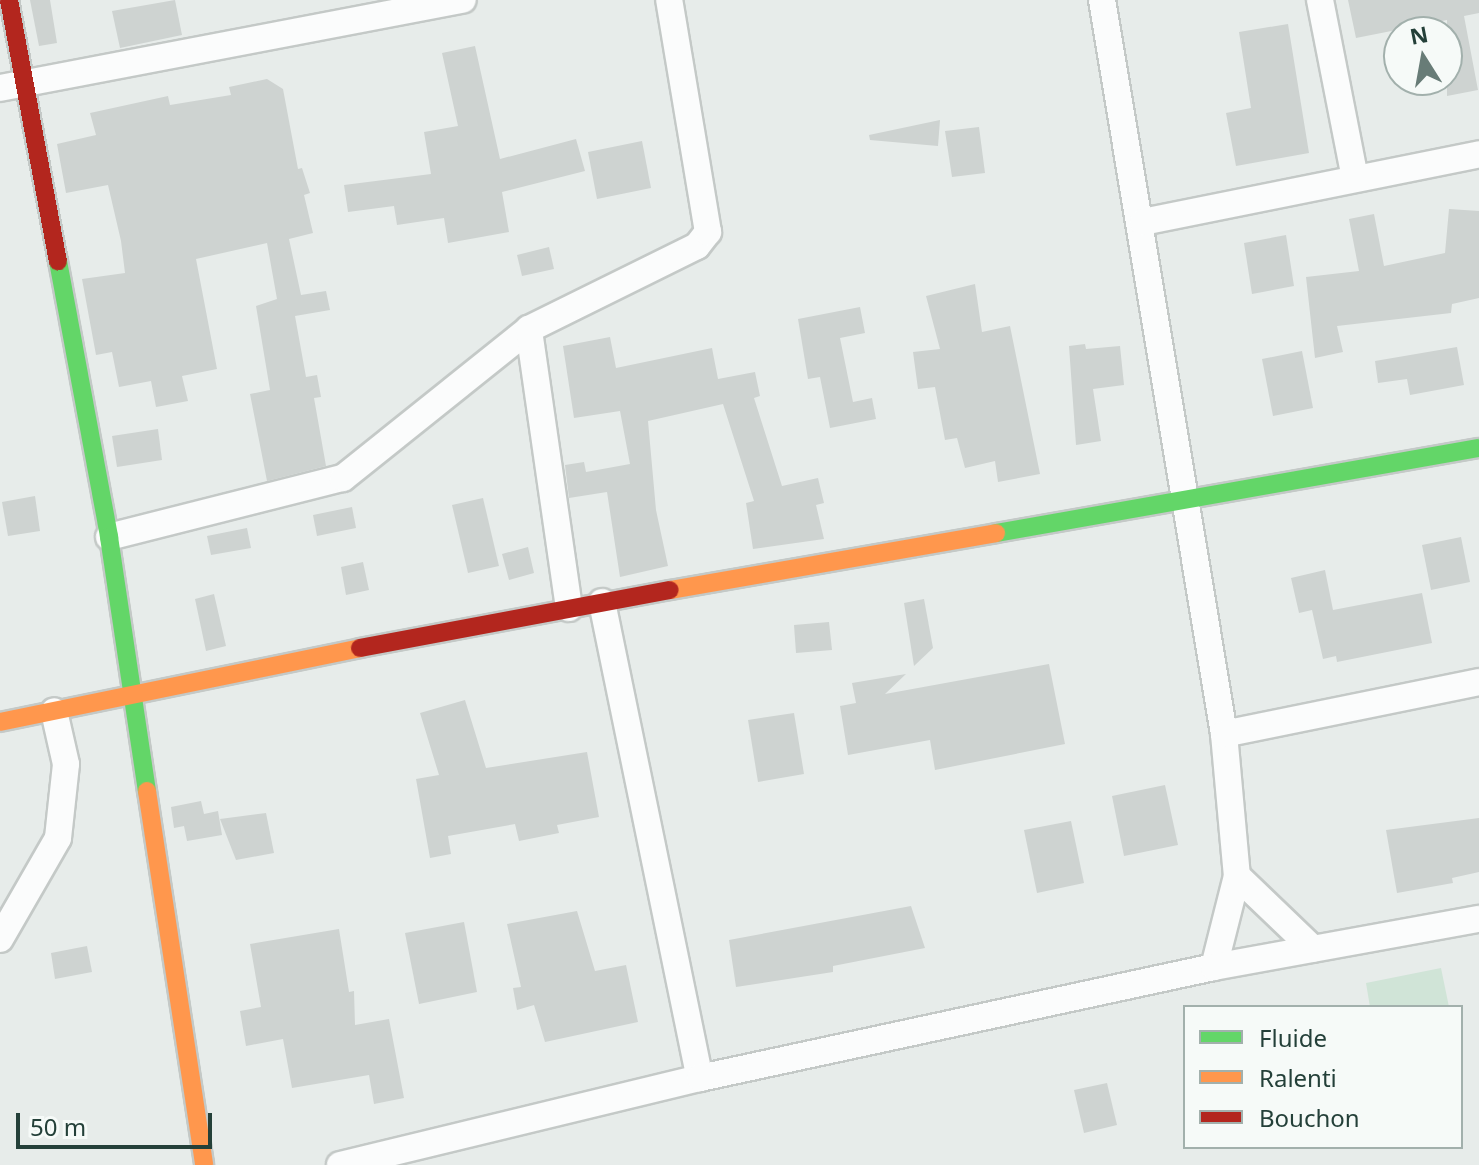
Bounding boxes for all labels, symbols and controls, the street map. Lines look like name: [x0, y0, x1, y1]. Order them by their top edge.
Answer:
north arrow: [1383, 16, 1463, 96]
text: N: [1407, 18, 1430, 51]
legend: [1183, 1005, 1463, 1149]
text: Fluide: [1259, 1021, 1327, 1054]
text: Ralenti: [1259, 1061, 1337, 1094]
scale bar: [20, 1097, 216, 1147]
text: Bouchon: [1259, 1101, 1360, 1134]
text: 50 m: [30, 1110, 86, 1143]

